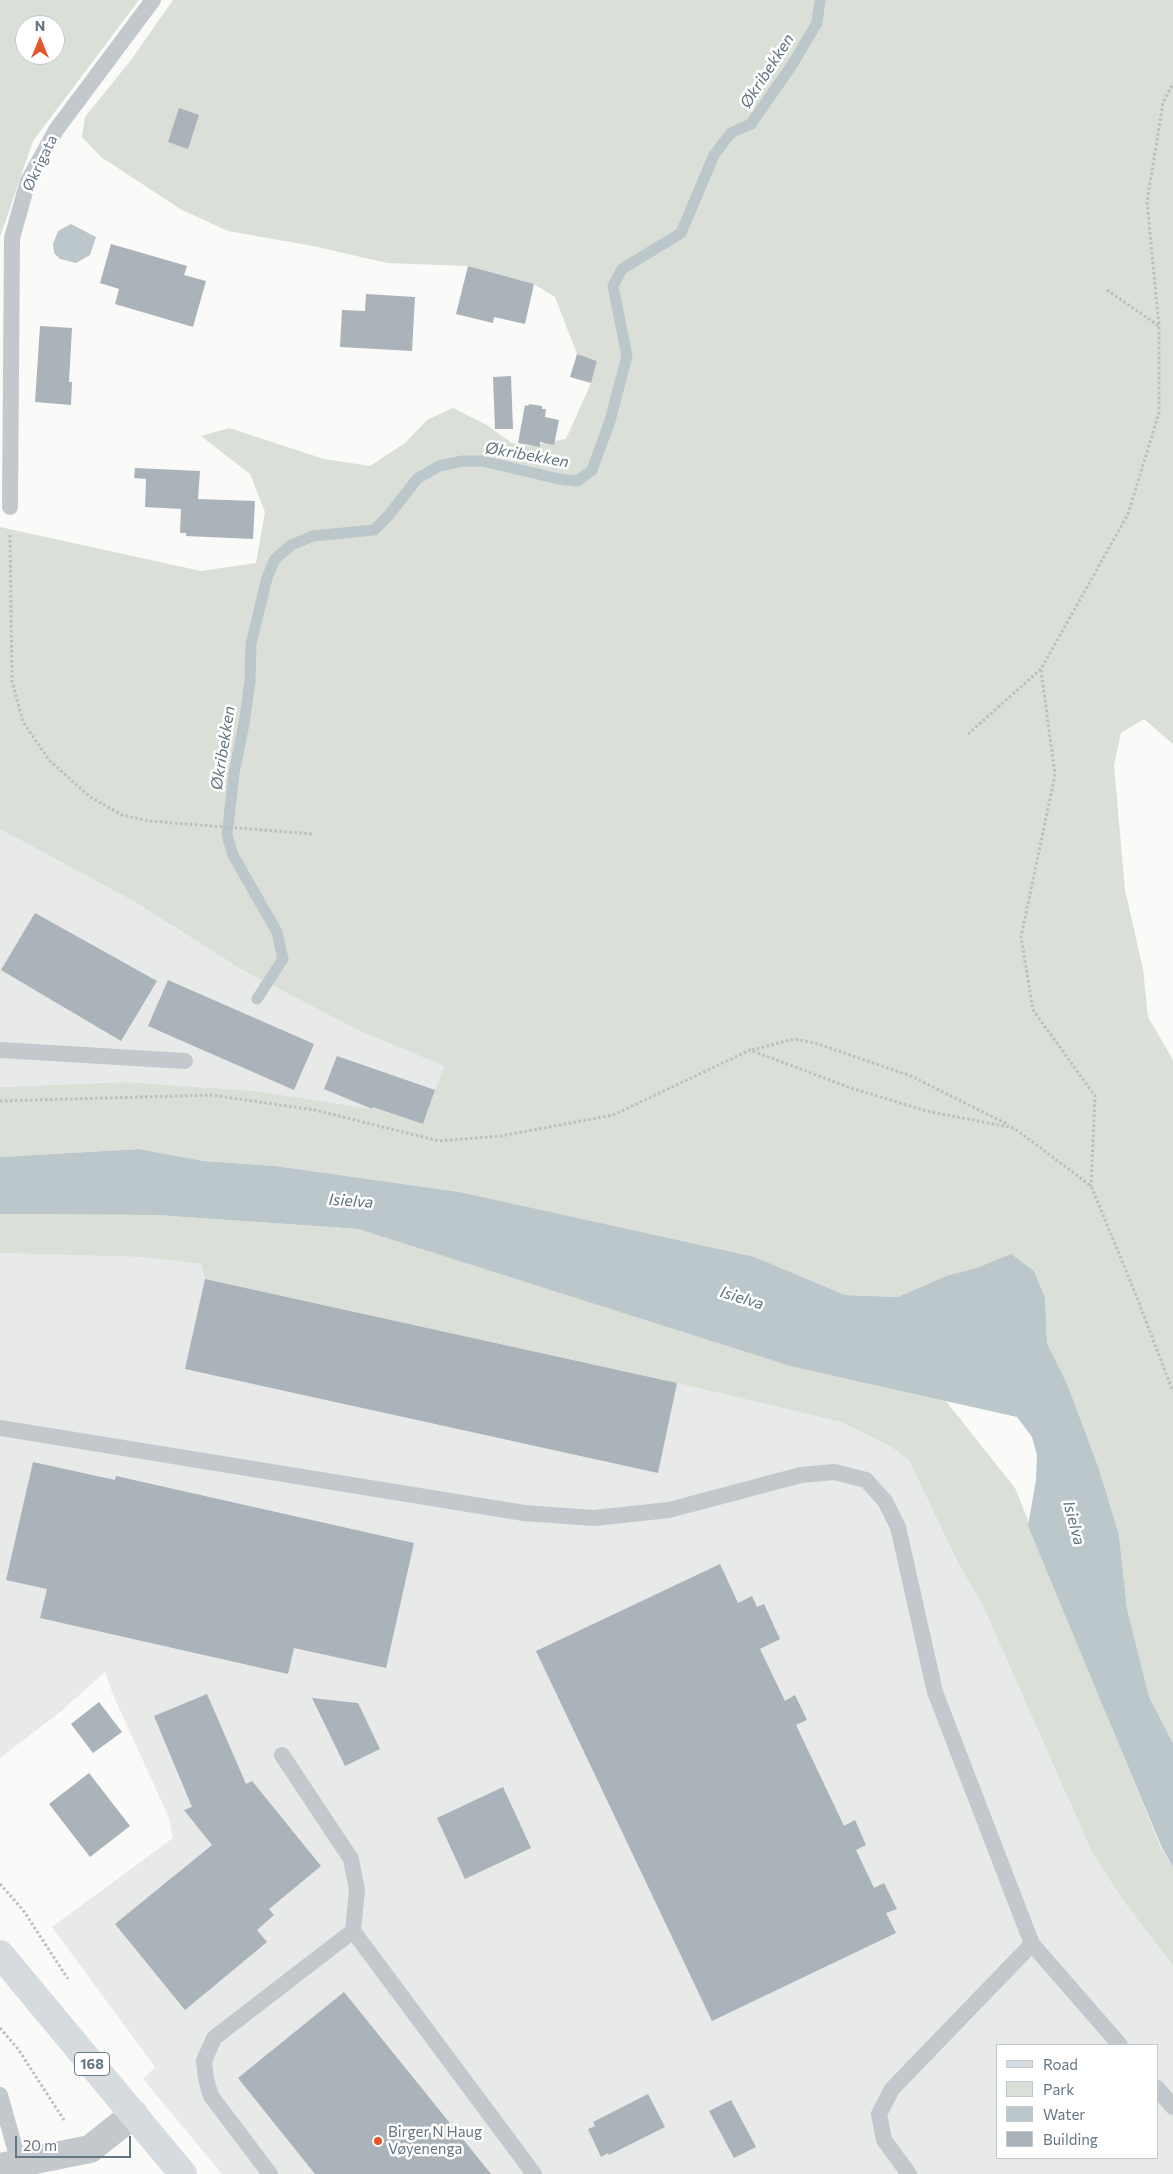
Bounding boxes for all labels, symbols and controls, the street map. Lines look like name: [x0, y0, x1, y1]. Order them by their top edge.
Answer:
north arrow: [15, 15, 65, 65]
text: N: [35, 17, 45, 34]
water label: Økribekken: [736, 30, 798, 112]
street label: Økrigata: [19, 132, 61, 194]
water label: Økribekken: [484, 438, 570, 472]
water label: Økribekken: [207, 705, 239, 791]
water label: Isielva: [328, 1190, 374, 1212]
water label: Isielva: [718, 1282, 766, 1314]
water label: Isielva: [1059, 1499, 1089, 1547]
legend: [996, 2044, 1158, 2159]
road number: 168: [74, 2052, 110, 2076]
text: Road: [1043, 2055, 1078, 2073]
text: Park: [1043, 2080, 1074, 2098]
text: Water: [1043, 2105, 1085, 2123]
place label: Birger N Haug Vøyenenga: [388, 2123, 482, 2158]
scale bar: [18, 2126, 134, 2158]
text: Building: [1043, 2130, 1098, 2148]
marker: Birger N Haug Vøyenenga: [372, 2135, 384, 2147]
text: 20 m: [23, 2136, 57, 2154]

